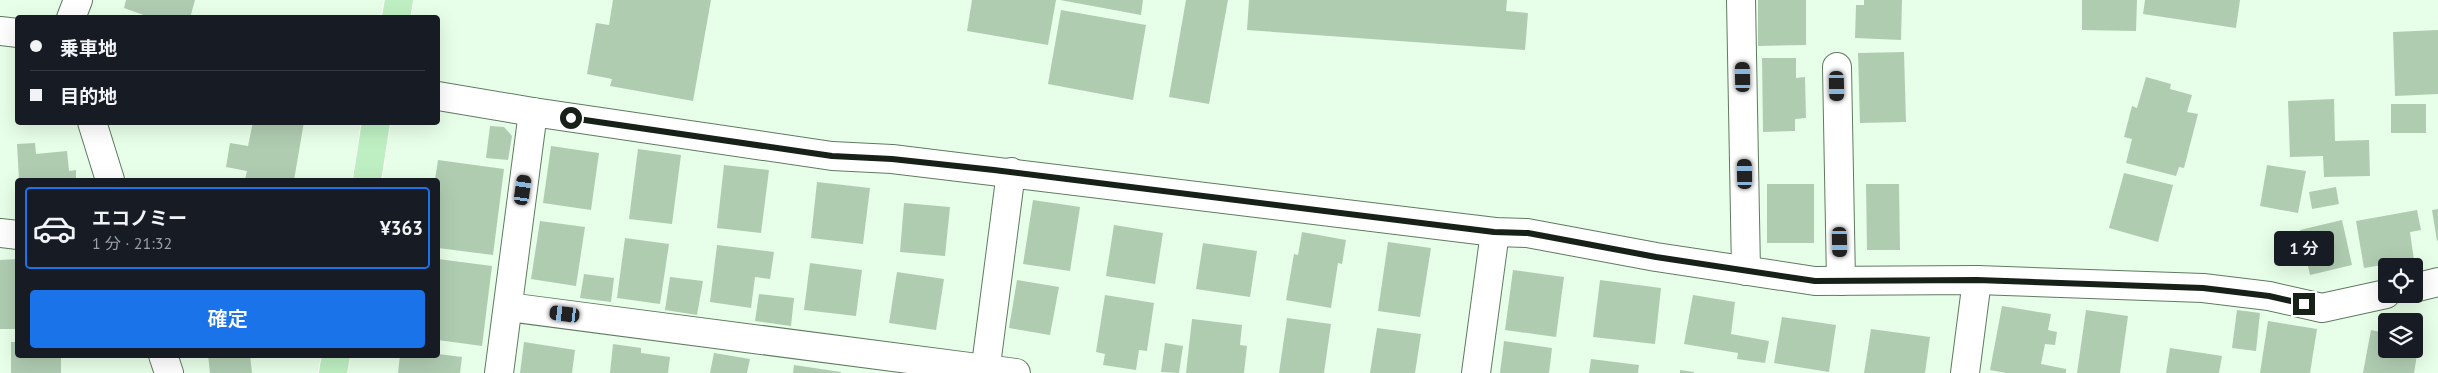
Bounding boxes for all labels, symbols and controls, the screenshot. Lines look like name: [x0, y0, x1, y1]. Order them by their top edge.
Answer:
text: 乗車地: [60, 36, 117, 60]
car: [1735, 62, 1750, 92]
car: [1829, 71, 1844, 101]
text: 目的地: [60, 84, 117, 108]
route start: [560, 107, 582, 129]
car: [1737, 159, 1752, 189]
car: [513, 174, 532, 206]
icon: car: [32, 206, 77, 251]
text: エコノミー: [92, 206, 187, 230]
text: ¥363: [380, 216, 423, 240]
car: [1832, 227, 1847, 257]
callout: 1 分: [2274, 232, 2334, 266]
text: 1 分 · 21:32: [92, 233, 172, 253]
text: 1 分: [2289, 238, 2319, 258]
map controls: [2378, 258, 2423, 358]
button: locate: [2378, 258, 2423, 303]
button: 確定: [30, 290, 425, 348]
route end: [2293, 293, 2315, 315]
car: [549, 305, 580, 323]
button: layers: [2378, 313, 2423, 358]

